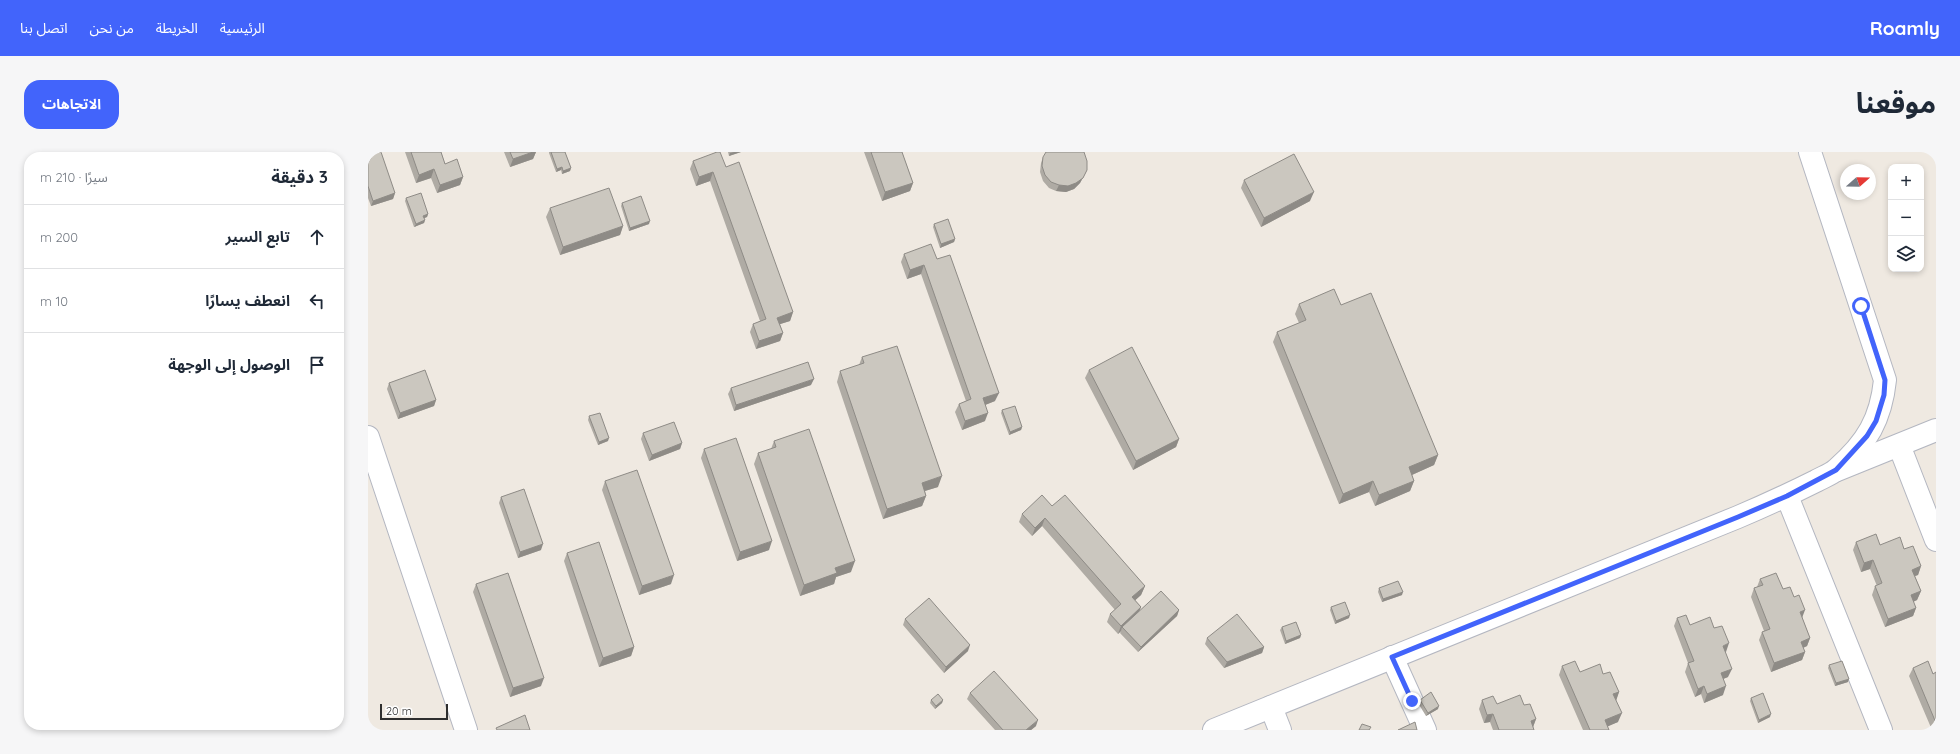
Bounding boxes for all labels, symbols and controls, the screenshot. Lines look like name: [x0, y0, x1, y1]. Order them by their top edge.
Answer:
text: Roamly: [1870, 16, 1940, 40]
text: اتصل بنا: [20, 19, 68, 37]
text: من نحن: [90, 19, 134, 37]
text: الخريطة: [156, 19, 198, 37]
text: الرئيسية: [220, 19, 265, 37]
button: الاتجاهات: [24, 80, 119, 129]
text: موقعنا: [1856, 85, 1936, 120]
north arrow: [1840, 164, 1876, 200]
map controls: [1888, 164, 1924, 272]
button: +: [1888, 164, 1924, 200]
text: 3 دقيقة: [271, 166, 328, 187]
text: سيرًا · 210 m: [40, 169, 108, 185]
button: −: [1888, 200, 1924, 236]
icon: ahead: [306, 226, 328, 248]
text: تابع السير: [226, 227, 290, 246]
text: 200 m: [40, 229, 78, 245]
button: layers: [1888, 236, 1924, 272]
icon: left: [306, 290, 328, 312]
text: انعطف يسارًا: [205, 291, 290, 310]
text: 10 m: [40, 293, 68, 309]
route start: [1852, 297, 1870, 315]
icon: arrive: [306, 354, 328, 376]
text: الوصول إلى الوجهة: [168, 355, 290, 374]
route end: [1403, 692, 1421, 710]
scale bar: [380, 702, 448, 721]
text: 20 m: [386, 704, 412, 718]

